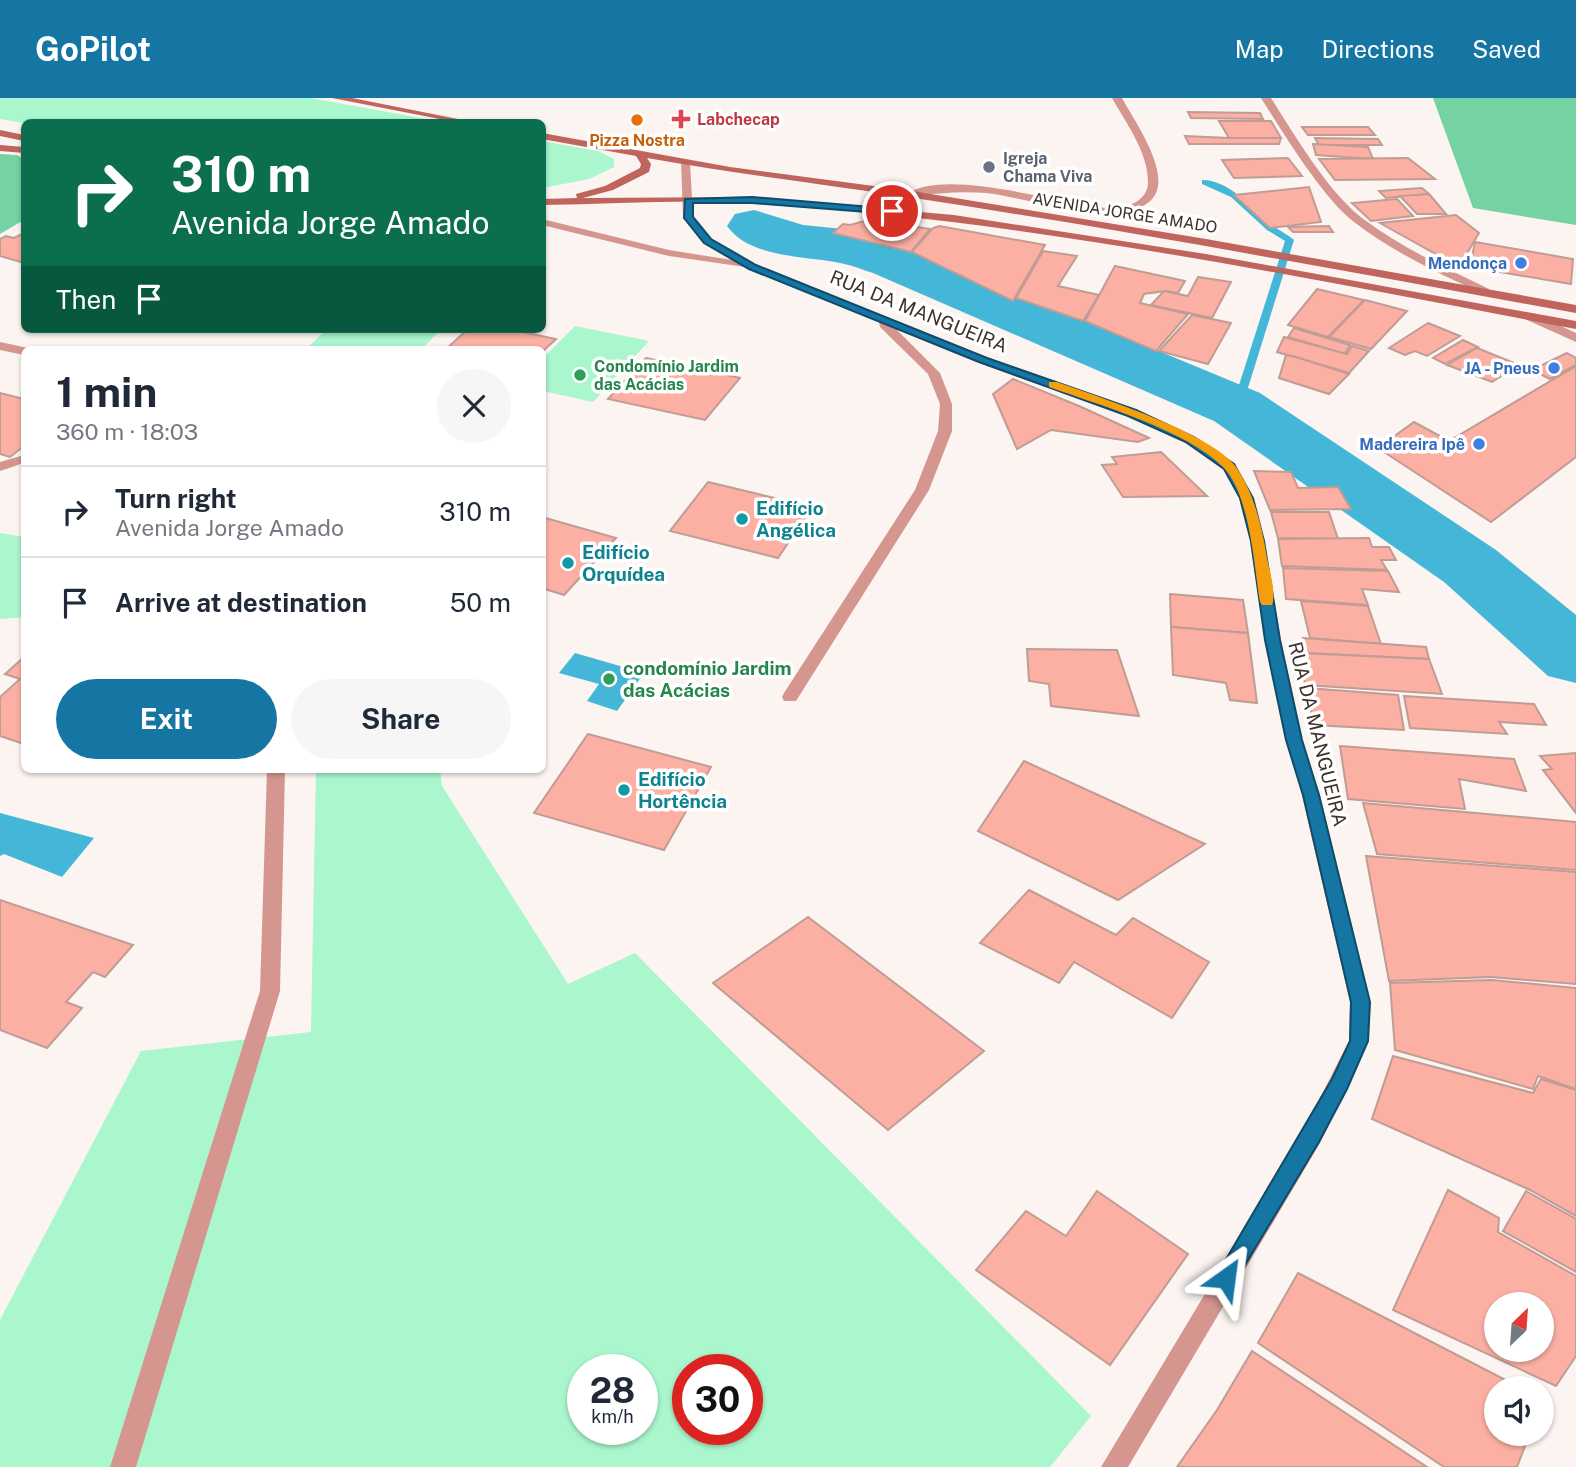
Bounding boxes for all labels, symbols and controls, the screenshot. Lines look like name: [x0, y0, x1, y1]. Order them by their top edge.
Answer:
text: GoPilot: [35, 30, 151, 68]
text: Map: [1235, 35, 1284, 63]
text: Directions: [1322, 35, 1434, 63]
text: Saved: [1472, 35, 1541, 63]
marker: Labchecap: [671, 109, 691, 129]
place label: Labchecap: [697, 110, 780, 129]
marker: Pizza Nostra: [629, 112, 645, 128]
place label: Pizza Nostra: [589, 131, 685, 150]
text: 310 m: [171, 145, 311, 203]
icon: right: [56, 147, 147, 238]
place label: Igreja Chama Viva: [1003, 149, 1092, 186]
marker: Igreja Chama Viva: [981, 159, 997, 175]
pin: [862, 181, 922, 241]
street label: AVENIDA JORGE AMADO: [1031, 189, 1219, 237]
icon: arrive: [873, 192, 911, 230]
text: Avenida Jorge Amado: [171, 204, 490, 241]
place label: Mendonça: [1428, 254, 1507, 273]
marker: Mendonça: [1513, 255, 1529, 271]
street label: RUA DA MANGUEIRA: [827, 265, 1011, 357]
icon: arrive: [130, 280, 168, 318]
text: Then: [56, 284, 116, 315]
place label: Condomínio Jardim das Acácias: [594, 357, 739, 394]
place label: JA - Pneus: [1464, 359, 1540, 378]
marker: JA - Pneus: [1546, 360, 1562, 376]
text: 1 min: [56, 367, 157, 416]
marker: Condomínio Jardim das Acácias: [572, 367, 588, 383]
button: close: [437, 369, 511, 443]
text: 360 m · 18:03: [56, 418, 198, 445]
place label: Madereira Ipê: [1359, 435, 1465, 454]
marker: Madereira Ipê: [1471, 436, 1487, 452]
text: Turn right: [115, 483, 237, 514]
icon: right: [56, 493, 94, 531]
text: 310 m: [439, 496, 511, 527]
place label: Edifício Angélica: [756, 497, 836, 541]
marker: Edifício Angélica: [734, 511, 750, 527]
text: Avenida Jorge Amado: [115, 514, 344, 541]
place label: Edifício Orquídea: [582, 541, 665, 585]
marker: Edifício Orquídea: [560, 555, 576, 571]
icon: arrive: [56, 584, 94, 622]
text: Arrive at destination: [115, 587, 367, 618]
text: 50 m: [450, 587, 511, 618]
street label: RUA DA MANGUEIRA: [1284, 639, 1352, 829]
place label: condomínio Jardim das Acácias: [623, 657, 792, 701]
marker: condomínio Jardim das Acácias: [601, 671, 617, 687]
button: Exit: [56, 679, 277, 759]
button: Share: [291, 679, 511, 759]
place label: Edifício Hortência: [638, 768, 727, 812]
marker: Edifício Hortência: [616, 782, 632, 798]
position arrow: [1189, 1241, 1263, 1315]
north arrow: [1484, 1292, 1554, 1362]
map controls: [1484, 1292, 1554, 1446]
speed limit sign: 30: [672, 1354, 763, 1445]
text: 28: [590, 1370, 635, 1411]
button: sound: [1484, 1376, 1554, 1446]
text: km/h: [591, 1406, 634, 1427]

